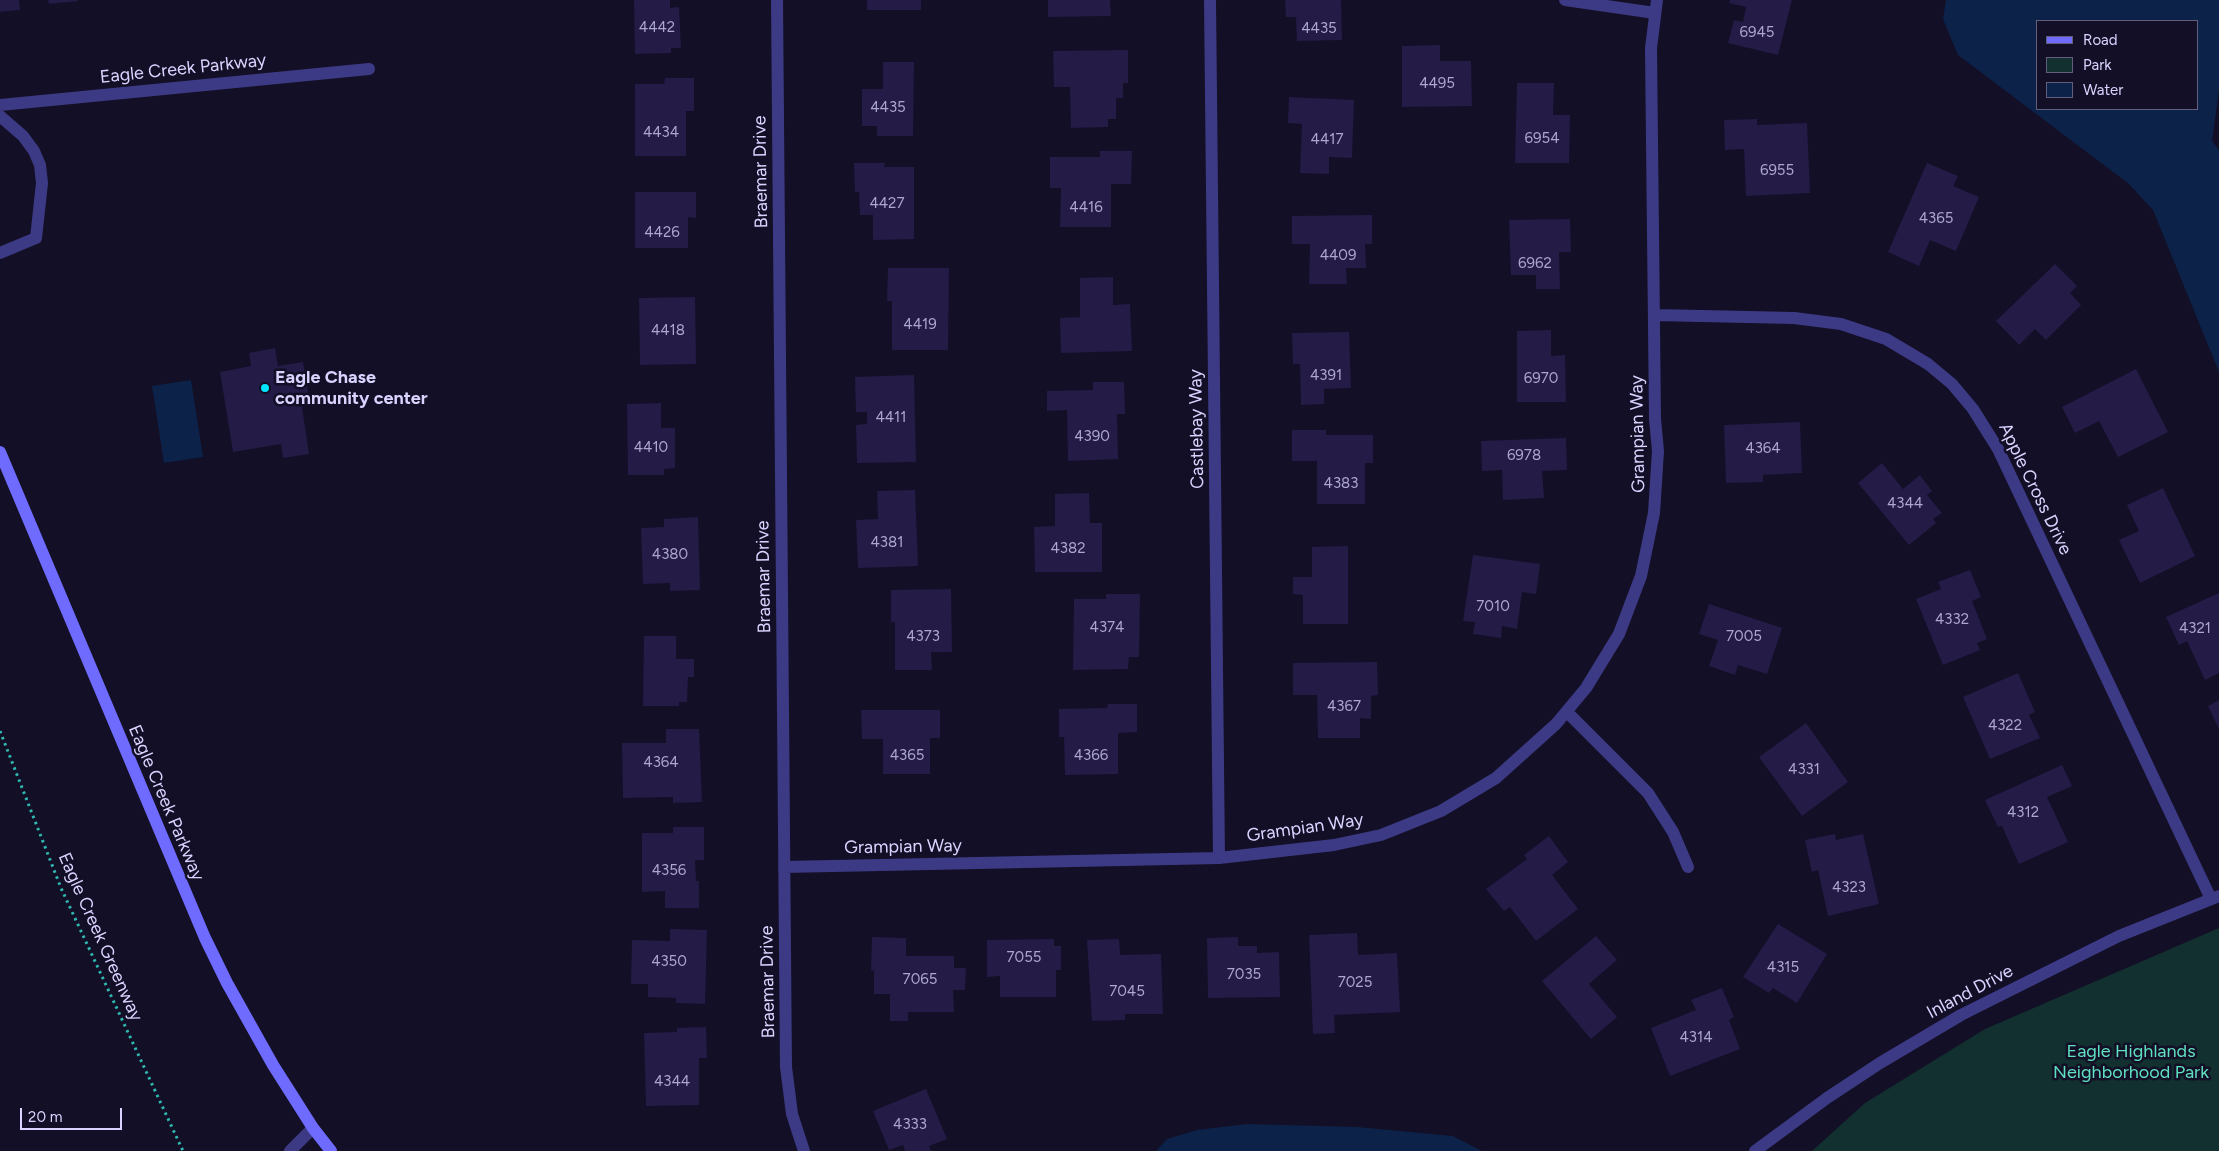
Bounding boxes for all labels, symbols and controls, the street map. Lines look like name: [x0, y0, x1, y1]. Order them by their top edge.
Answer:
house number: 4442: [639, 19, 675, 37]
house number: 4435: [1301, 20, 1337, 38]
legend: [2036, 20, 2199, 110]
house number: 6945: [1740, 24, 1774, 42]
text: Road: [2083, 31, 2118, 49]
street label: Eagle Creek Parkway: [99, 50, 267, 88]
text: Park: [2083, 56, 2112, 74]
house number: 4495: [1419, 75, 1455, 93]
text: Water: [2083, 81, 2123, 99]
house number: 4435: [870, 99, 906, 117]
street label: Braemar Drive: [749, 115, 773, 229]
house number: 4434: [643, 124, 679, 142]
house number: 6954: [1525, 130, 1559, 148]
house number: 4417: [1311, 131, 1343, 149]
house number: 6955: [1760, 162, 1794, 180]
house number: 4427: [869, 195, 905, 213]
house number: 4416: [1069, 199, 1103, 217]
house number: 4365: [1919, 210, 1953, 228]
house number: 4426: [644, 224, 680, 242]
house number: 4409: [1320, 247, 1356, 265]
house number: 6962: [1518, 255, 1552, 273]
house number: 4419: [903, 316, 937, 334]
house number: 4418: [651, 322, 685, 340]
place label: Eagle Chase community center: [275, 367, 428, 409]
house number: 4391: [1310, 367, 1342, 385]
street label: Castlebay Way: [1185, 369, 1209, 489]
house number: 6970: [1524, 370, 1558, 388]
street label: Grampian Way: [1626, 375, 1650, 493]
marker: Eagle Chase community center: [259, 382, 271, 394]
house number: 4411: [875, 409, 907, 427]
street label: Apple Cross Drive: [1994, 420, 2076, 558]
house number: 4390: [1074, 428, 1110, 446]
house number: 4410: [634, 439, 668, 457]
house number: 4364: [1745, 440, 1781, 458]
house number: 6978: [1507, 447, 1541, 465]
house number: 4383: [1324, 475, 1358, 493]
house number: 4344: [1887, 495, 1923, 513]
street label: Braemar Drive: [752, 520, 776, 634]
house number: 4381: [871, 534, 903, 552]
house number: 4382: [1050, 540, 1086, 558]
house number: 4380: [652, 546, 688, 564]
house number: 7010: [1476, 598, 1510, 616]
house number: 4332: [1935, 611, 1969, 629]
house number: 4374: [1090, 619, 1124, 637]
house number: 4321: [2179, 620, 2211, 638]
house number: 4373: [906, 628, 940, 646]
house number: 7005: [1726, 628, 1762, 646]
house number: 4367: [1327, 698, 1361, 716]
house number: 4322: [1988, 717, 2022, 735]
street label: Eagle Creek Parkway: [123, 722, 209, 884]
house number: 4365: [890, 747, 924, 765]
house number: 4366: [1074, 747, 1108, 765]
house number: 4364: [643, 754, 679, 772]
house number: 4331: [1788, 761, 1820, 779]
house number: 4312: [2007, 804, 2039, 822]
street label: Grampian Way: [1245, 809, 1365, 847]
street label: Grampian Way: [844, 835, 962, 859]
street label: Eagle Creek Greenway: [53, 849, 147, 1025]
house number: 4356: [652, 862, 686, 880]
house number: 4323: [1832, 879, 1866, 897]
street label: Braemar Drive: [756, 925, 780, 1039]
house number: 7055: [1007, 949, 1041, 967]
house number: 4350: [651, 953, 687, 971]
house number: 4315: [1767, 959, 1799, 977]
street label: Inland Drive: [1923, 960, 2017, 1024]
house number: 7035: [1227, 966, 1261, 984]
house number: 7065: [903, 971, 937, 989]
house number: 7025: [1338, 974, 1372, 992]
house number: 7045: [1109, 983, 1145, 1001]
house number: 4314: [1680, 1029, 1712, 1047]
park label: Eagle Highlands Neighborhood Park: [2053, 1041, 2209, 1084]
house number: 4344: [654, 1073, 690, 1091]
scale bar: [22, 1098, 125, 1130]
text: 20 m: [28, 1108, 62, 1126]
house number: 4333: [893, 1116, 927, 1134]

